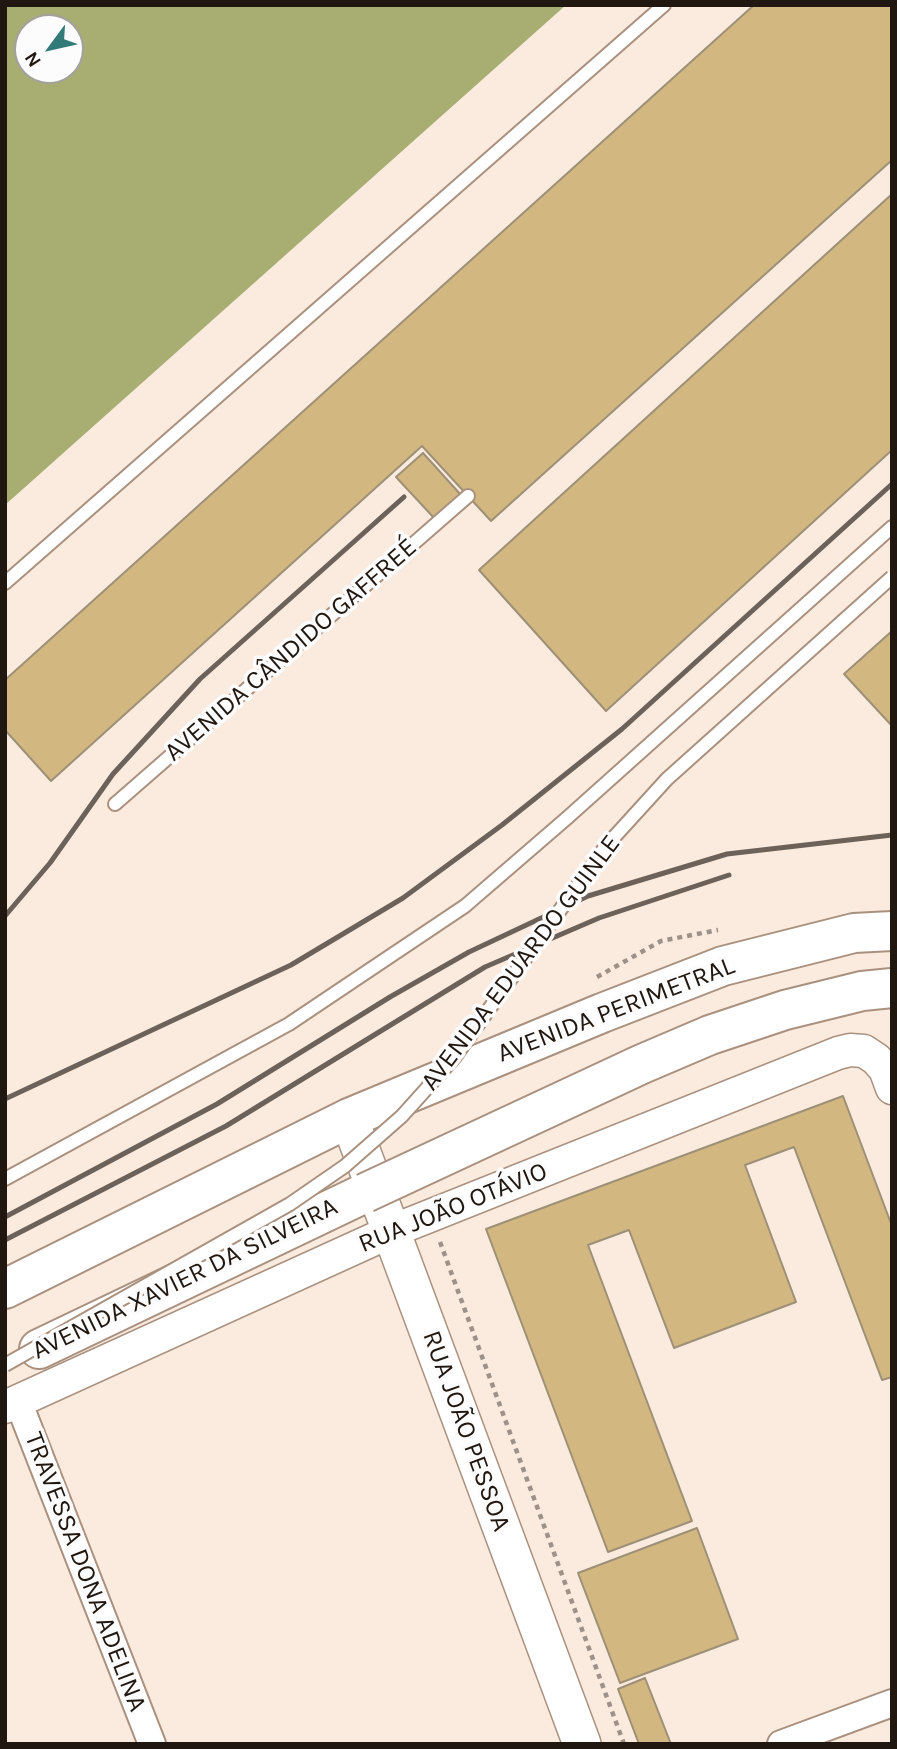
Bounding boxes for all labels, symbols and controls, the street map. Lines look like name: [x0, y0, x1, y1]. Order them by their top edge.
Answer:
north arrow: [14, 14, 84, 84]
text: N: [20, 48, 46, 71]
street label: AVENIDA CÂNDIDO GAFFREÉ: [158, 532, 424, 768]
street label: AVENIDA EDUARDO GUINLE: [415, 829, 627, 1097]
street label: AVENIDA PERIMETRAL: [493, 950, 739, 1070]
street label: RUA JOÃO OTÁVIO: [354, 1156, 552, 1260]
street label: AVENIDA XAVIER DA SILVEIRA: [27, 1191, 343, 1367]
street label: RUA JOÃO PESSOA: [415, 1326, 517, 1536]
street label: TRAVESSA DONA ADELINA: [17, 1428, 153, 1716]

